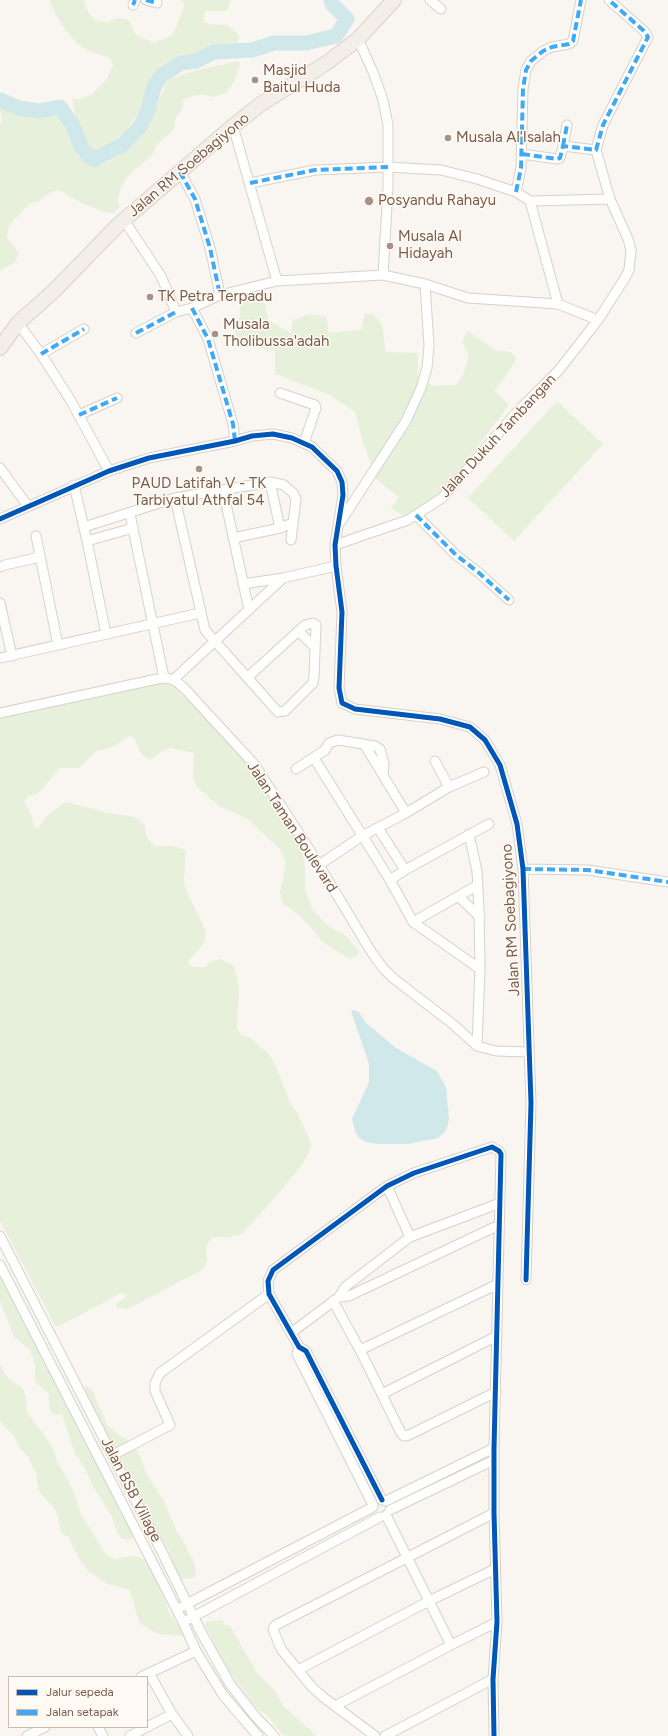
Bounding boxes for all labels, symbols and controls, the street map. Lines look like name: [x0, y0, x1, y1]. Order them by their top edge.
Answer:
place label: Masjid Baitul Huda: [263, 62, 340, 97]
marker: Masjid Baitul Huda: [250, 75, 260, 85]
street label: Jalan RM Soebagiyono: [125, 109, 253, 221]
place label: Musala Al'Isalah: [456, 129, 561, 147]
marker: Musala Al'Isalah: [443, 133, 453, 143]
place label: Posyandu Rahayu: [378, 192, 496, 210]
marker: Posyandu Rahayu: [363, 195, 375, 207]
place label: Musala Al Hidayah: [398, 228, 462, 263]
marker: Musala Al Hidayah: [385, 241, 395, 251]
place label: TK Petra Terpadu: [158, 288, 272, 306]
marker: TK Petra Terpadu: [145, 292, 155, 302]
place label: Musala Tholibussa'adah: [223, 316, 329, 351]
marker: Musala Tholibussa'adah: [210, 329, 220, 339]
street label: Jalan Dukuh Tambangan: [436, 371, 560, 501]
marker: PAUD Latifah V - TK Tarbiyatul Athfal 54: [194, 464, 204, 474]
place label: PAUD Latifah V - TK Tarbiyatul Athfal 54: [132, 475, 266, 510]
street label: Jalan Taman Boulevard: [243, 758, 341, 896]
street label: Jalan RM Soebagiyono: [498, 843, 524, 997]
street label: Jalan BSB Village: [97, 1435, 165, 1545]
legend: [8, 1676, 148, 1728]
text: Jalur sepeda: [46, 1685, 114, 1699]
text: Jalan setapak: [46, 1705, 119, 1719]

